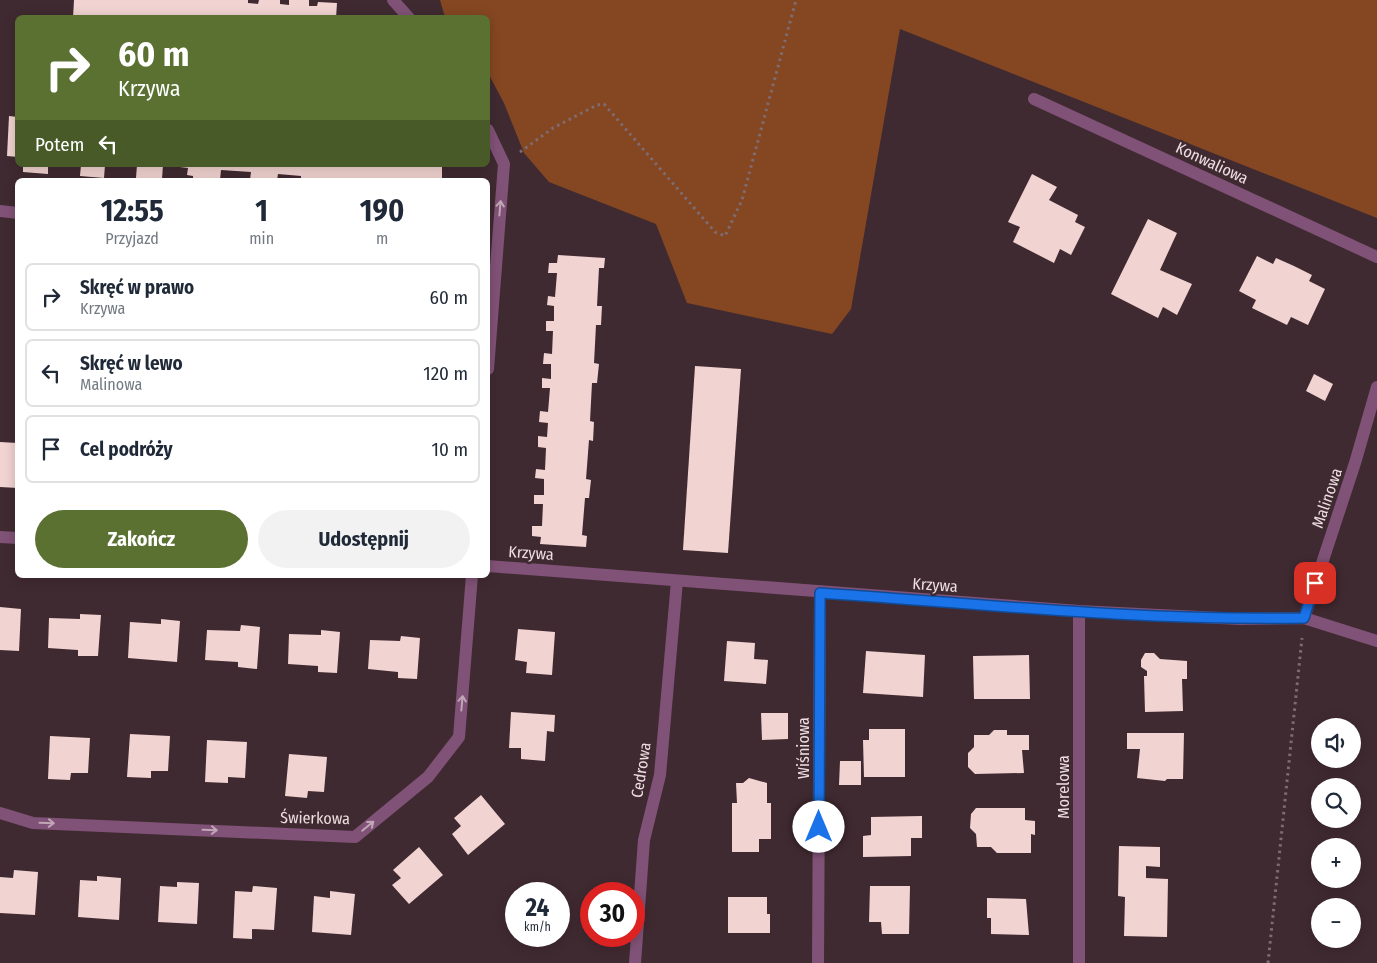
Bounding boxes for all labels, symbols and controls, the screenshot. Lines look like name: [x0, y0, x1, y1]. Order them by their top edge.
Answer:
text: 60 m: [118, 33, 189, 75]
icon: right: [35, 35, 100, 100]
text: Krzywa: [118, 75, 181, 102]
icon: left: [94, 130, 122, 158]
text: Potem: [35, 133, 84, 156]
street label: Konwaliowa: [1173, 138, 1251, 188]
text: 12:55: [101, 193, 164, 229]
text: 1: [255, 193, 268, 229]
text: 190: [360, 193, 404, 229]
one-way arrow: [495, 201, 505, 217]
text: Przyjazd: [105, 229, 159, 248]
text: min: [249, 229, 274, 248]
text: m: [376, 229, 388, 248]
text: Skręć w prawo: [80, 276, 194, 299]
icon: right: [37, 283, 65, 311]
text: 60 m: [430, 286, 468, 309]
text: Krzywa: [80, 299, 125, 318]
text: Skręć w lewo: [80, 352, 183, 375]
icon: left: [37, 359, 65, 387]
text: 120 m: [423, 362, 468, 385]
text: Malinowa: [80, 375, 142, 394]
icon: arrive: [37, 435, 65, 463]
text: Cel podróży: [80, 438, 173, 461]
text: 10 m: [432, 438, 468, 461]
street label: Malinowa: [1308, 465, 1346, 531]
button: Zakończ: [35, 510, 248, 568]
button: Udostępnij: [258, 510, 470, 568]
street label: Krzywa: [508, 542, 554, 564]
pin: [1294, 562, 1336, 604]
icon: arrive: [1301, 569, 1329, 597]
street label: Krzywa: [912, 574, 958, 596]
one-way arrow: [457, 695, 467, 711]
street label: Wiśniowa: [794, 717, 813, 779]
map controls: [1311, 718, 1361, 948]
button: sound: [1311, 718, 1361, 768]
street label: Cedrowa: [627, 741, 655, 799]
street label: Morelowa: [1054, 755, 1073, 819]
button: search: [1311, 778, 1361, 828]
position arrow: [792, 800, 844, 852]
street label: Świerkowa: [280, 808, 350, 828]
one-way arrow: [39, 819, 55, 828]
one-way arrow: [361, 821, 374, 832]
one-way arrow: [201, 826, 217, 835]
button: +: [1311, 838, 1361, 888]
speed limit sign: 30: [580, 882, 645, 947]
text: 24: [526, 893, 549, 923]
button: −: [1311, 898, 1361, 948]
text: km/h: [524, 920, 551, 934]

